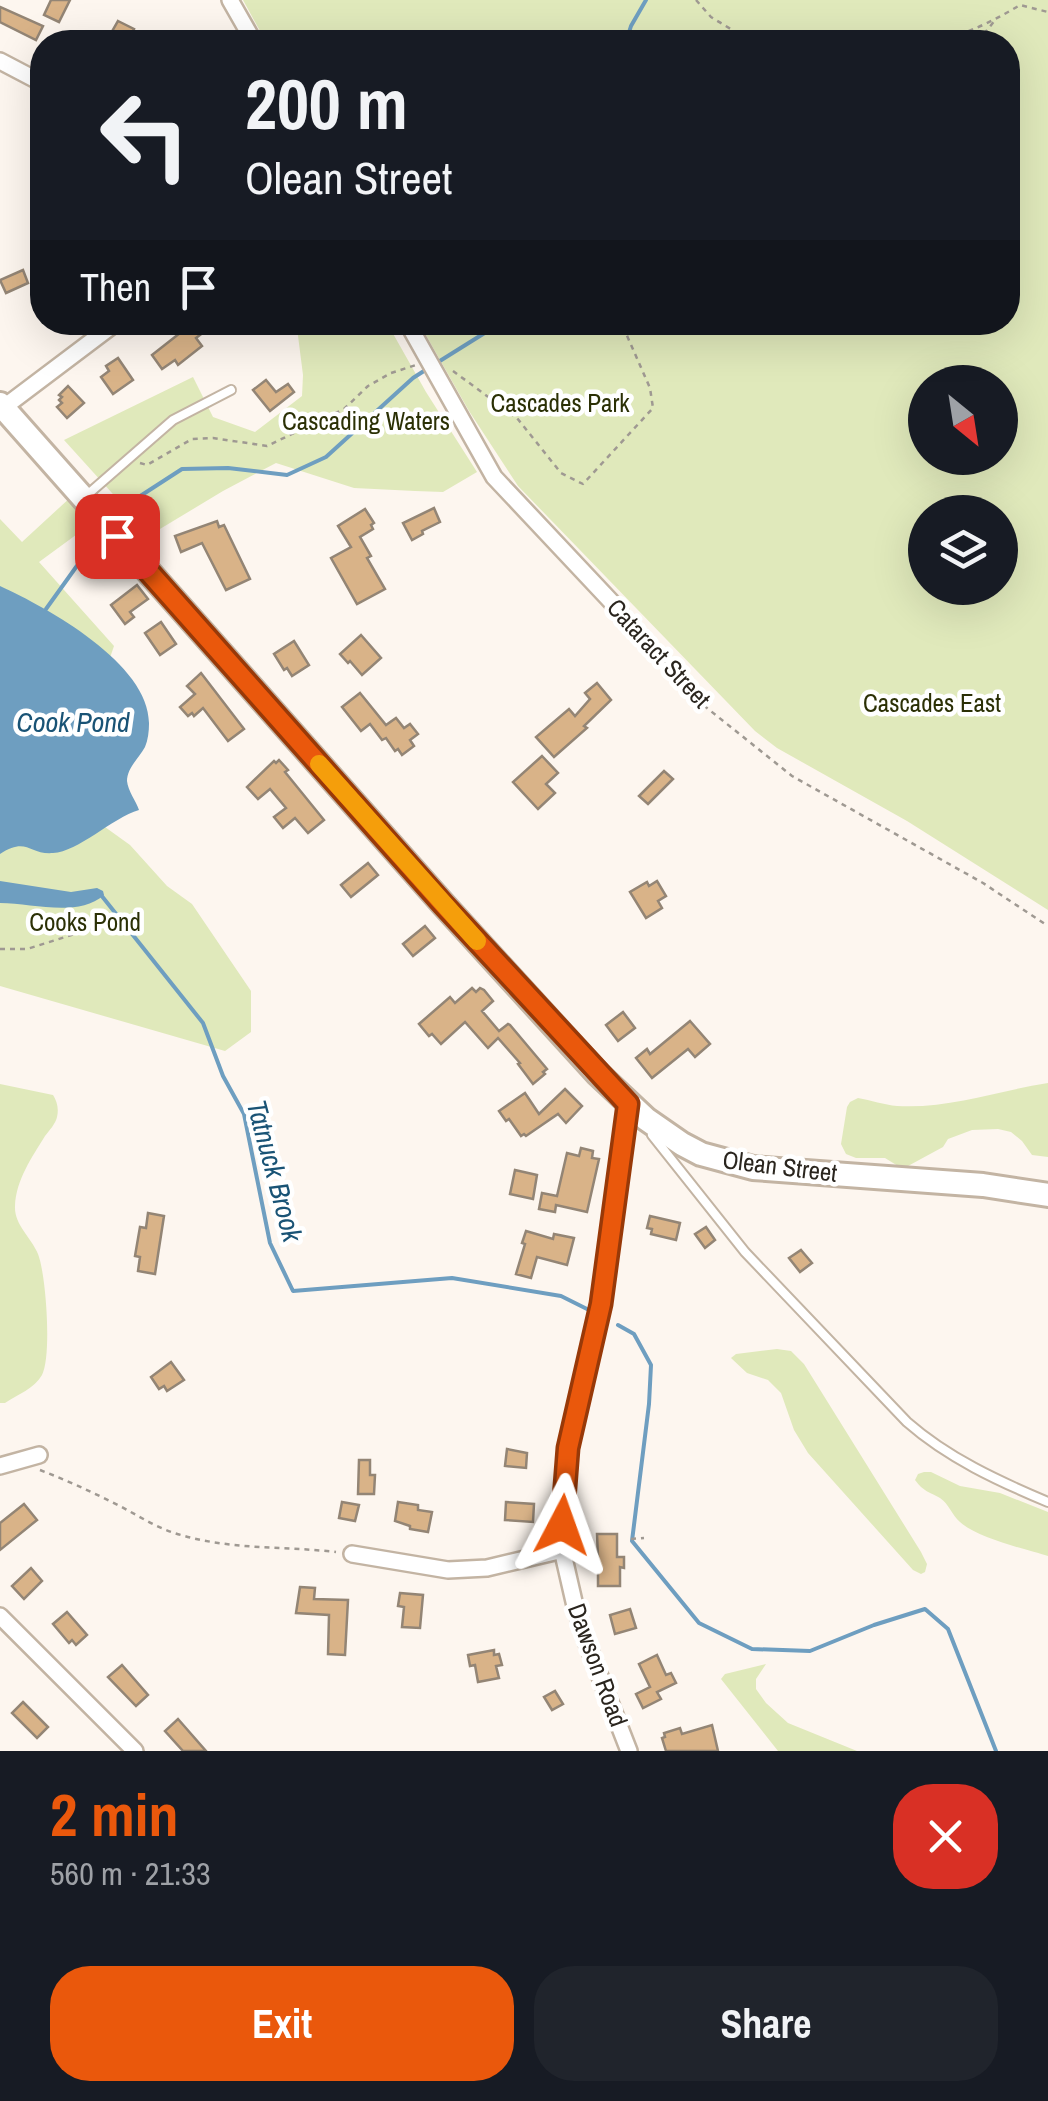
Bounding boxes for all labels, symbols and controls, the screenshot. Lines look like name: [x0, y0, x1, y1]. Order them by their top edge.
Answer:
text: 200 m: [245, 57, 408, 151]
icon: left: [80, 70, 210, 200]
text: Olean Street: [245, 147, 452, 208]
icon: arrive: [171, 260, 226, 315]
text: Then: [80, 262, 151, 313]
north arrow: [908, 365, 1018, 475]
map controls: [908, 365, 1018, 605]
park label: Cascades Park: [490, 386, 630, 420]
park label: Cascading Waters: [282, 404, 450, 438]
pin: [75, 494, 160, 579]
button: layers: [908, 495, 1018, 605]
icon: arrive: [90, 509, 145, 564]
street label: Cataract Street: [600, 591, 719, 715]
park label: Cascades East: [863, 686, 1001, 720]
water label: Cook Pond: [16, 703, 130, 741]
park label: Cooks Pond: [29, 905, 141, 939]
water label: Tatnuck Brook: [238, 1096, 312, 1247]
street label: Olean Street: [721, 1142, 839, 1190]
position arrow: [510, 1473, 614, 1577]
street label: Dawson Road: [560, 1599, 636, 1731]
text: 2 min: [50, 1774, 179, 1855]
button: close: [893, 1784, 998, 1889]
text: 560 m · 21:33: [50, 1852, 210, 1895]
button: Exit: [50, 1966, 514, 2081]
button: Share: [534, 1966, 998, 2081]

